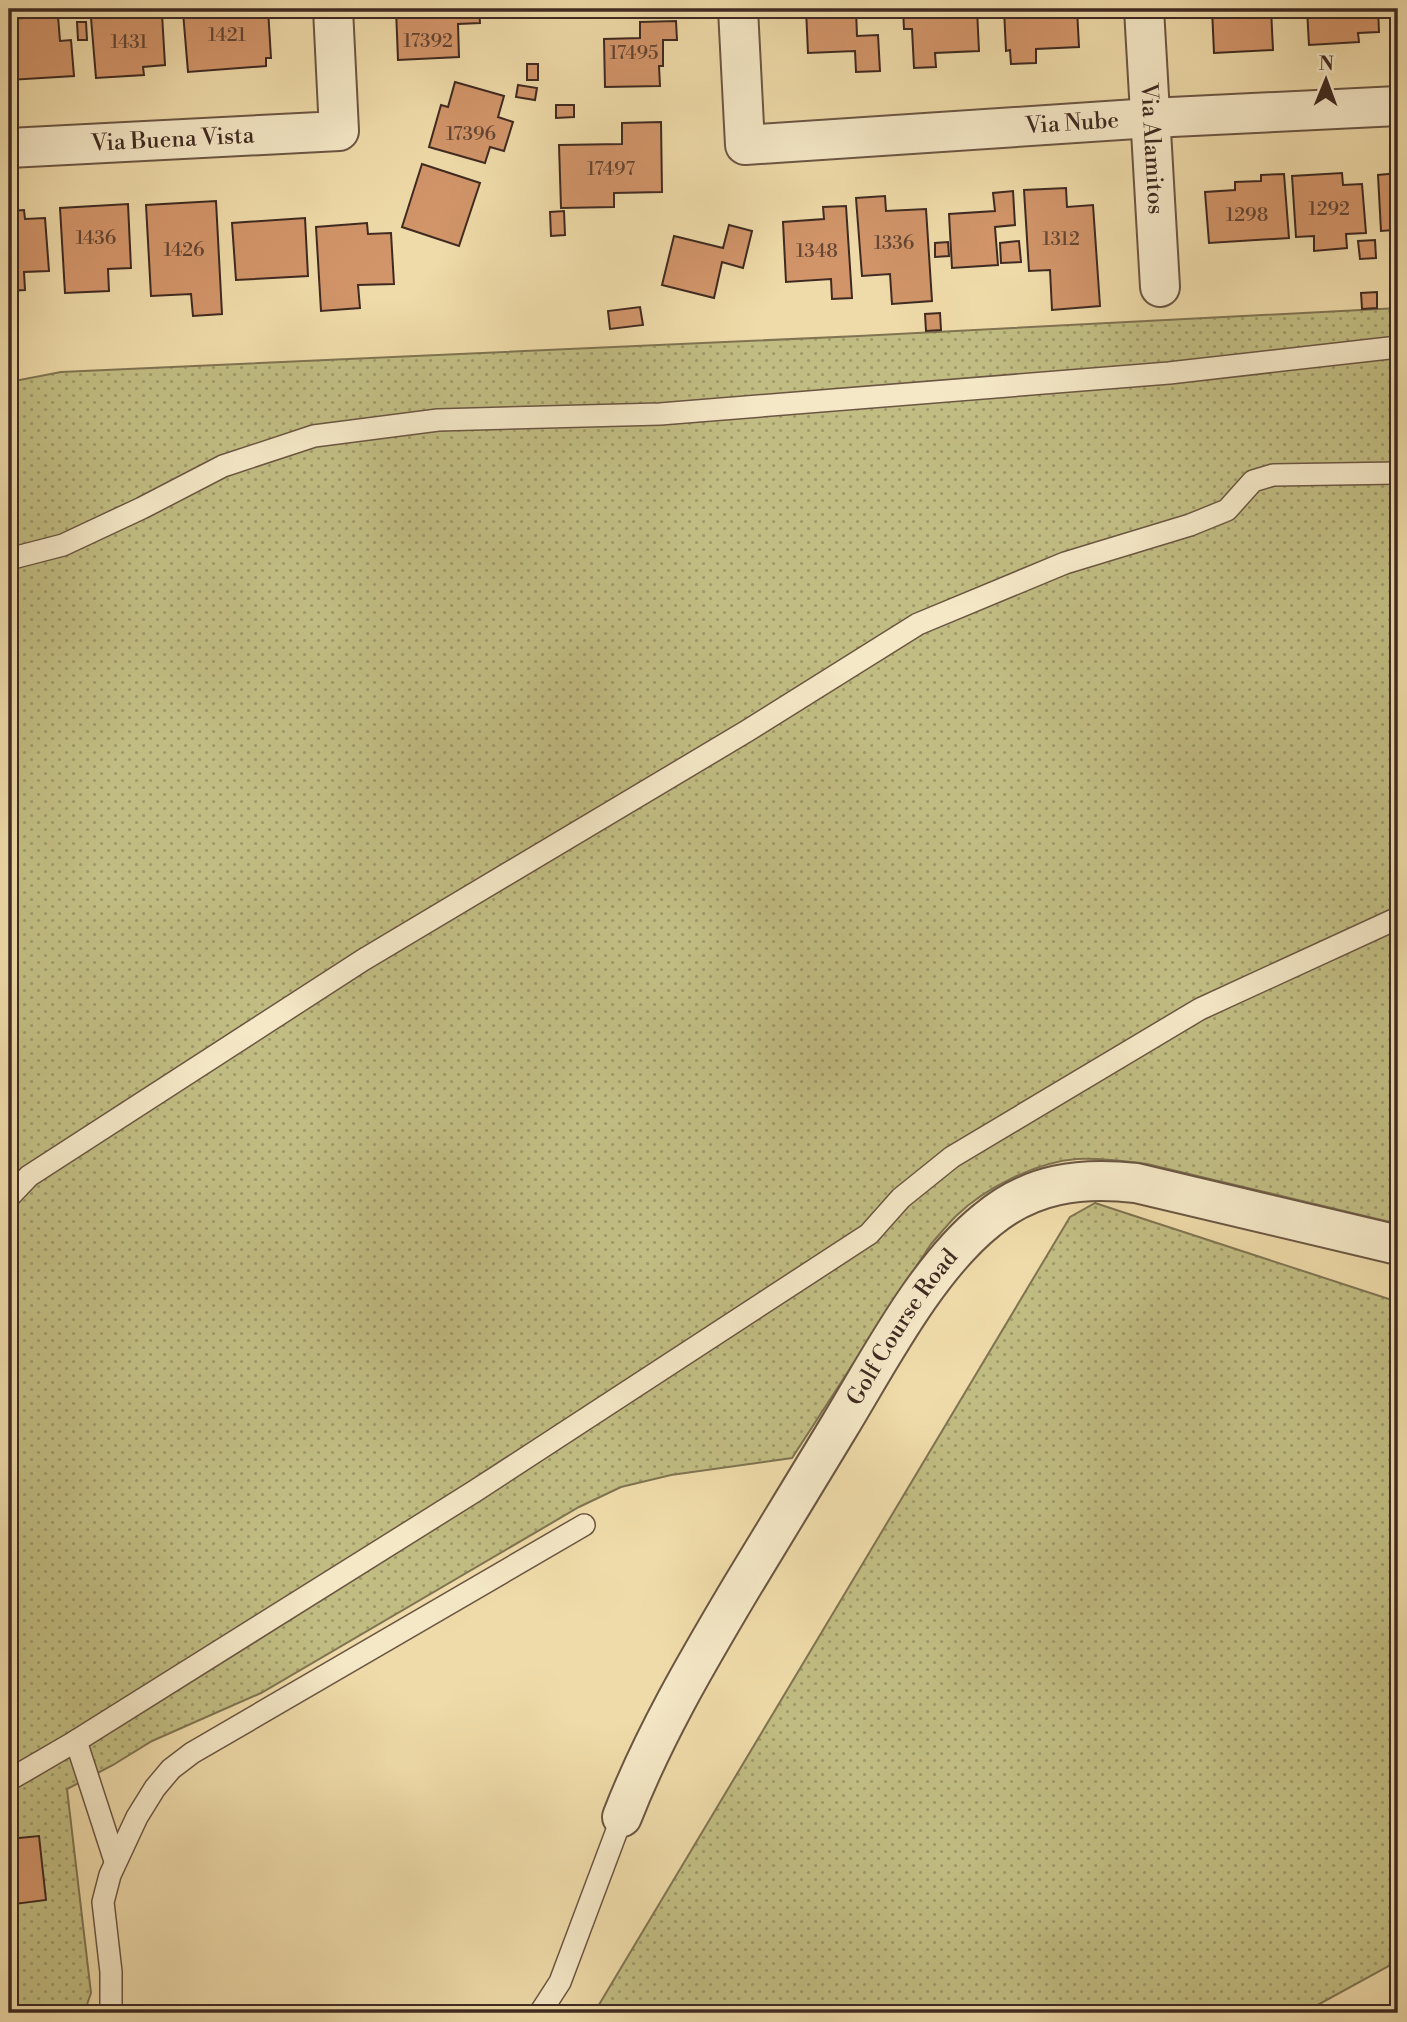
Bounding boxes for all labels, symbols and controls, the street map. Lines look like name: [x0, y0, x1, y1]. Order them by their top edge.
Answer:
house number: 1421: [208, 23, 246, 47]
house number: 17392: [403, 29, 453, 53]
house number: 1431: [111, 30, 147, 54]
house number: 17495: [609, 41, 659, 65]
north arrow: [1292, 46, 1362, 116]
text: N: [1319, 52, 1334, 76]
street label: Via Alamitos: [1134, 81, 1170, 215]
street label: Via Nube: [1023, 106, 1120, 140]
street label: Via Buena Vista: [90, 121, 255, 158]
house number: 17396: [446, 122, 496, 146]
house number: 17497: [587, 157, 635, 181]
house number: 1292: [1308, 197, 1350, 221]
house number: 1298: [1226, 203, 1268, 227]
house number: 1436: [76, 226, 116, 250]
house number: 1312: [1042, 227, 1080, 251]
house number: 1336: [874, 231, 914, 255]
house number: 1426: [163, 238, 205, 262]
house number: 1348: [796, 239, 838, 263]
street label: Golf Course Road: [841, 1243, 964, 1411]

